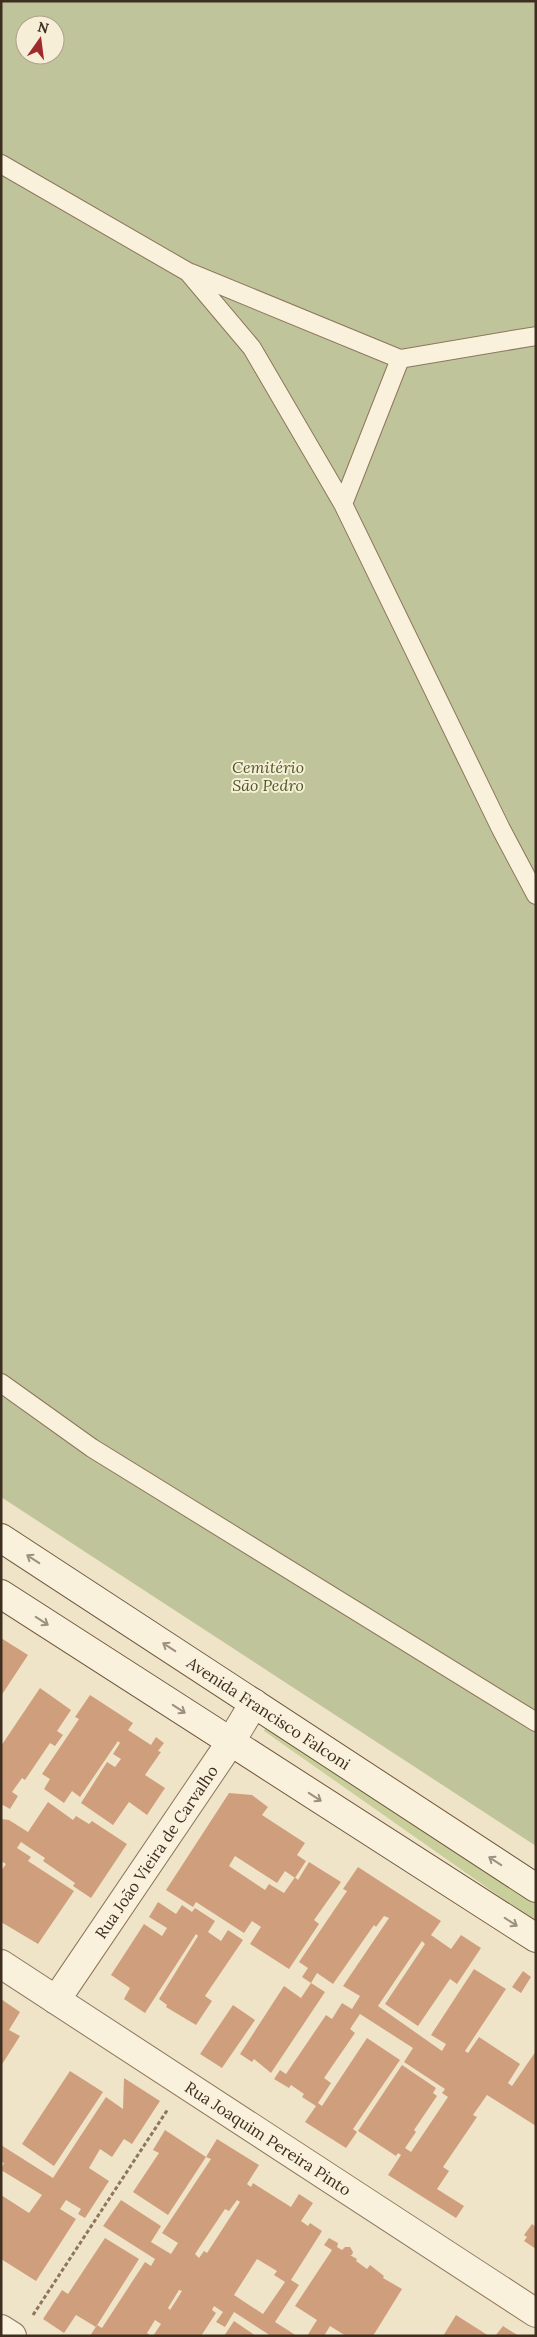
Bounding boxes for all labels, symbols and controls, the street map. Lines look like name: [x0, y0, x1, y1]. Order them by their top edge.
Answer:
north arrow: [15, 15, 65, 65]
text: N: [36, 17, 51, 37]
park label: Cemitério São Pedro: [232, 757, 304, 795]
one-way arrow: [26, 1554, 40, 1564]
one-way arrow: [35, 1615, 49, 1626]
one-way arrow: [162, 1642, 176, 1653]
street label: Avenida Francisco Falconi: [182, 1652, 354, 1774]
one-way arrow: [171, 1704, 185, 1714]
street label: Rua João Vieira de Carvalho: [91, 1761, 222, 1942]
one-way arrow: [308, 1792, 322, 1802]
one-way arrow: [488, 1856, 502, 1867]
one-way arrow: [504, 1917, 518, 1927]
street label: Rua Joaquim Pereira Pinto: [181, 2077, 355, 2200]

